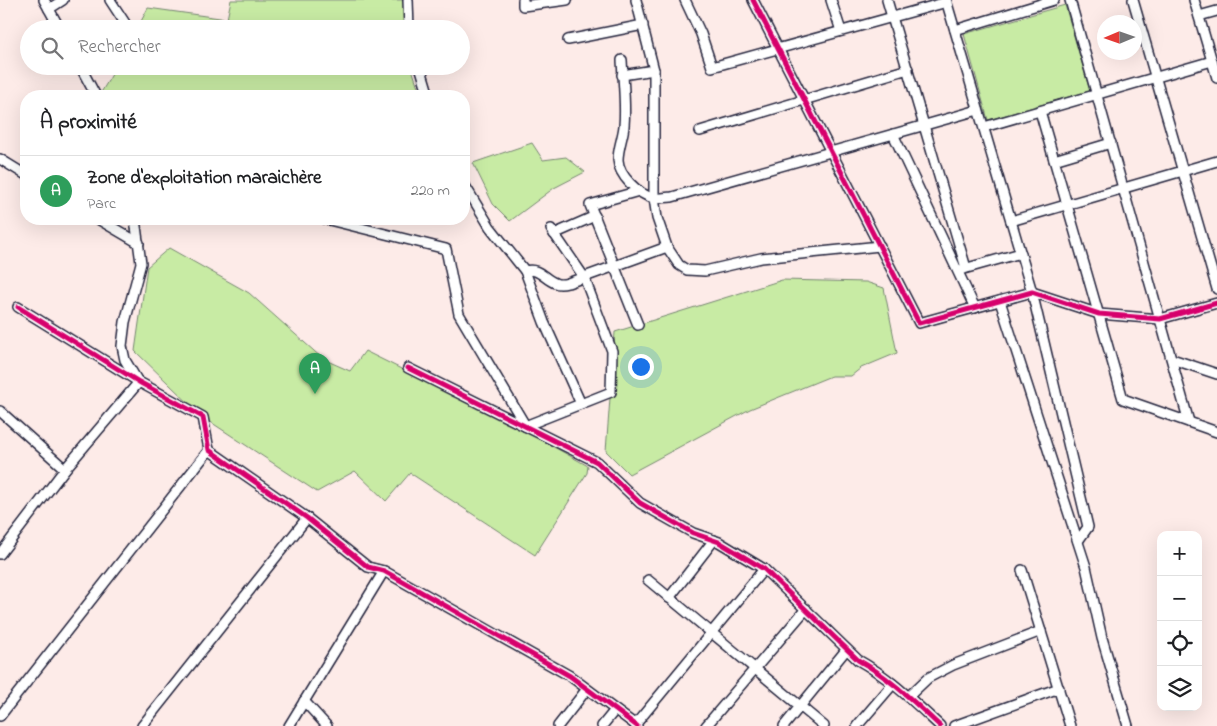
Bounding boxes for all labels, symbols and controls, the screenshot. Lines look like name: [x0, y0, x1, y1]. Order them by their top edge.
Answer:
north arrow: [1097, 15, 1142, 60]
search box: [20, 20, 470, 75]
icon: search: [38, 34, 66, 62]
text: Rechercher: [78, 34, 161, 61]
text: À proximité: [40, 108, 137, 138]
text: Zone d'exploitation maraichère: [87, 165, 322, 192]
text: A: [51, 179, 61, 203]
text: 220 m: [411, 179, 450, 203]
text: Parc: [87, 192, 116, 216]
pin: A: [299, 353, 331, 394]
your location: [628, 354, 654, 380]
map controls: [1157, 531, 1202, 711]
button: +: [1157, 531, 1202, 576]
button: −: [1157, 576, 1202, 621]
button: locate: [1157, 621, 1202, 666]
button: layers: [1157, 666, 1202, 711]

